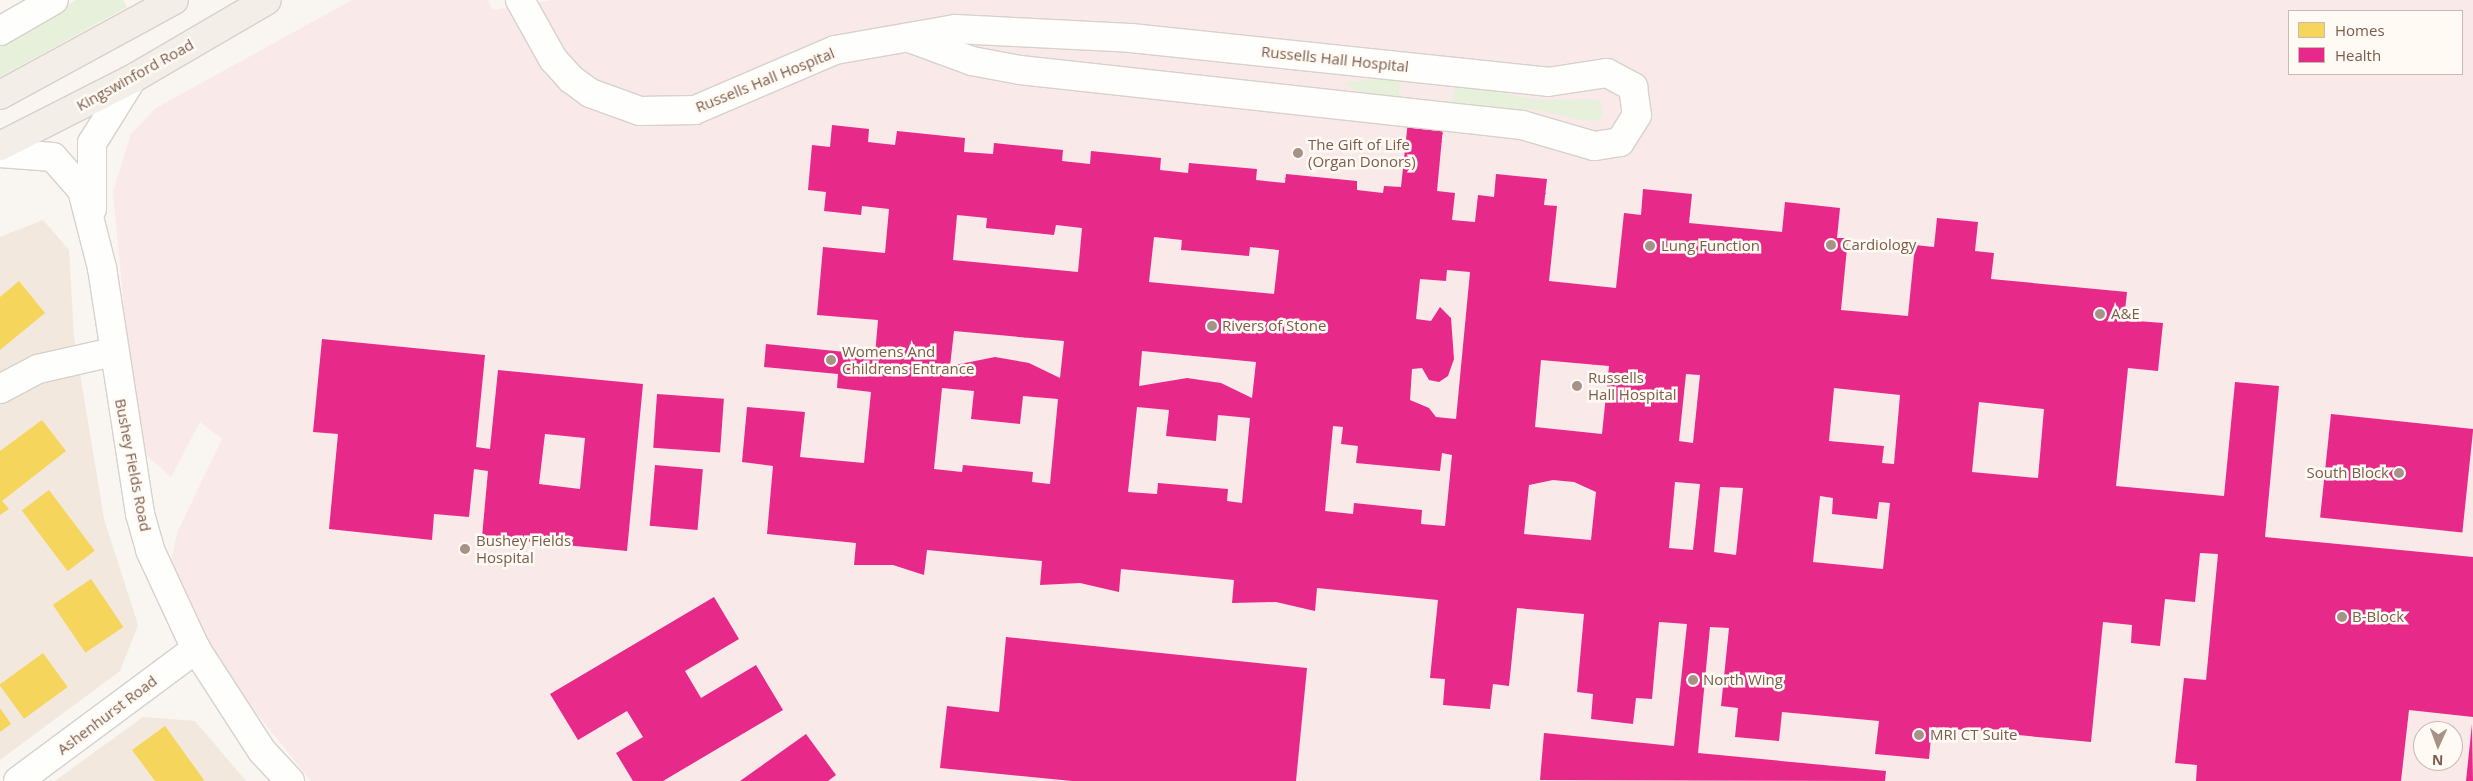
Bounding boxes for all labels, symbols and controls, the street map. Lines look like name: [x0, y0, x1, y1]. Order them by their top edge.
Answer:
legend: [2288, 10, 2463, 75]
text: Homes: [2335, 20, 2385, 40]
street label: Kingswinford Road: [73, 35, 197, 115]
street label: Russells Hall Hospital: [1260, 42, 1410, 76]
street label: Russells Hall Hospital: [693, 44, 837, 116]
text: Health: [2335, 45, 2381, 65]
place label: The Gift of Life (Organ Donors): [1308, 135, 1416, 170]
marker: The Gift of Life (Organ Donors): [1292, 147, 1304, 159]
place label: Cardiology: [1842, 236, 1916, 254]
place label: Lung Function: [1661, 237, 1760, 255]
marker: Cardiology: [1824, 238, 1838, 252]
marker: Lung Function: [1643, 239, 1657, 253]
place label: A&E: [2111, 305, 2140, 323]
marker: A&E: [2093, 307, 2107, 321]
place label: Rivers of Stone: [1222, 317, 1326, 335]
marker: Rivers of Stone: [1206, 320, 1218, 332]
place label: Womens And Childrens Entrance: [842, 342, 974, 377]
marker: Womens And Childrens Entrance: [824, 353, 838, 367]
place label: Russells Hall Hospital: [1588, 368, 1677, 403]
marker: Russells Hall Hospital: [1570, 379, 1584, 393]
street label: Bushey Fields Road: [111, 397, 155, 533]
place label: South Block: [2307, 464, 2389, 482]
marker: South Block: [2393, 467, 2405, 479]
place label: Bushey Fields Hospital: [476, 531, 571, 566]
marker: Bushey Fields Hospital: [458, 542, 472, 556]
place label: B-Block: [2352, 608, 2404, 626]
marker: B-Block: [2336, 611, 2348, 623]
place label: North Wing: [1703, 671, 1783, 689]
street label: Ashenhurst Road: [54, 672, 160, 758]
marker: North Wing: [1687, 674, 1699, 686]
north arrow: [2413, 721, 2463, 771]
place label: MRI CT Suite: [1930, 726, 2017, 744]
marker: MRI CT Suite: [1912, 728, 1926, 742]
text: N: [2431, 751, 2444, 770]

